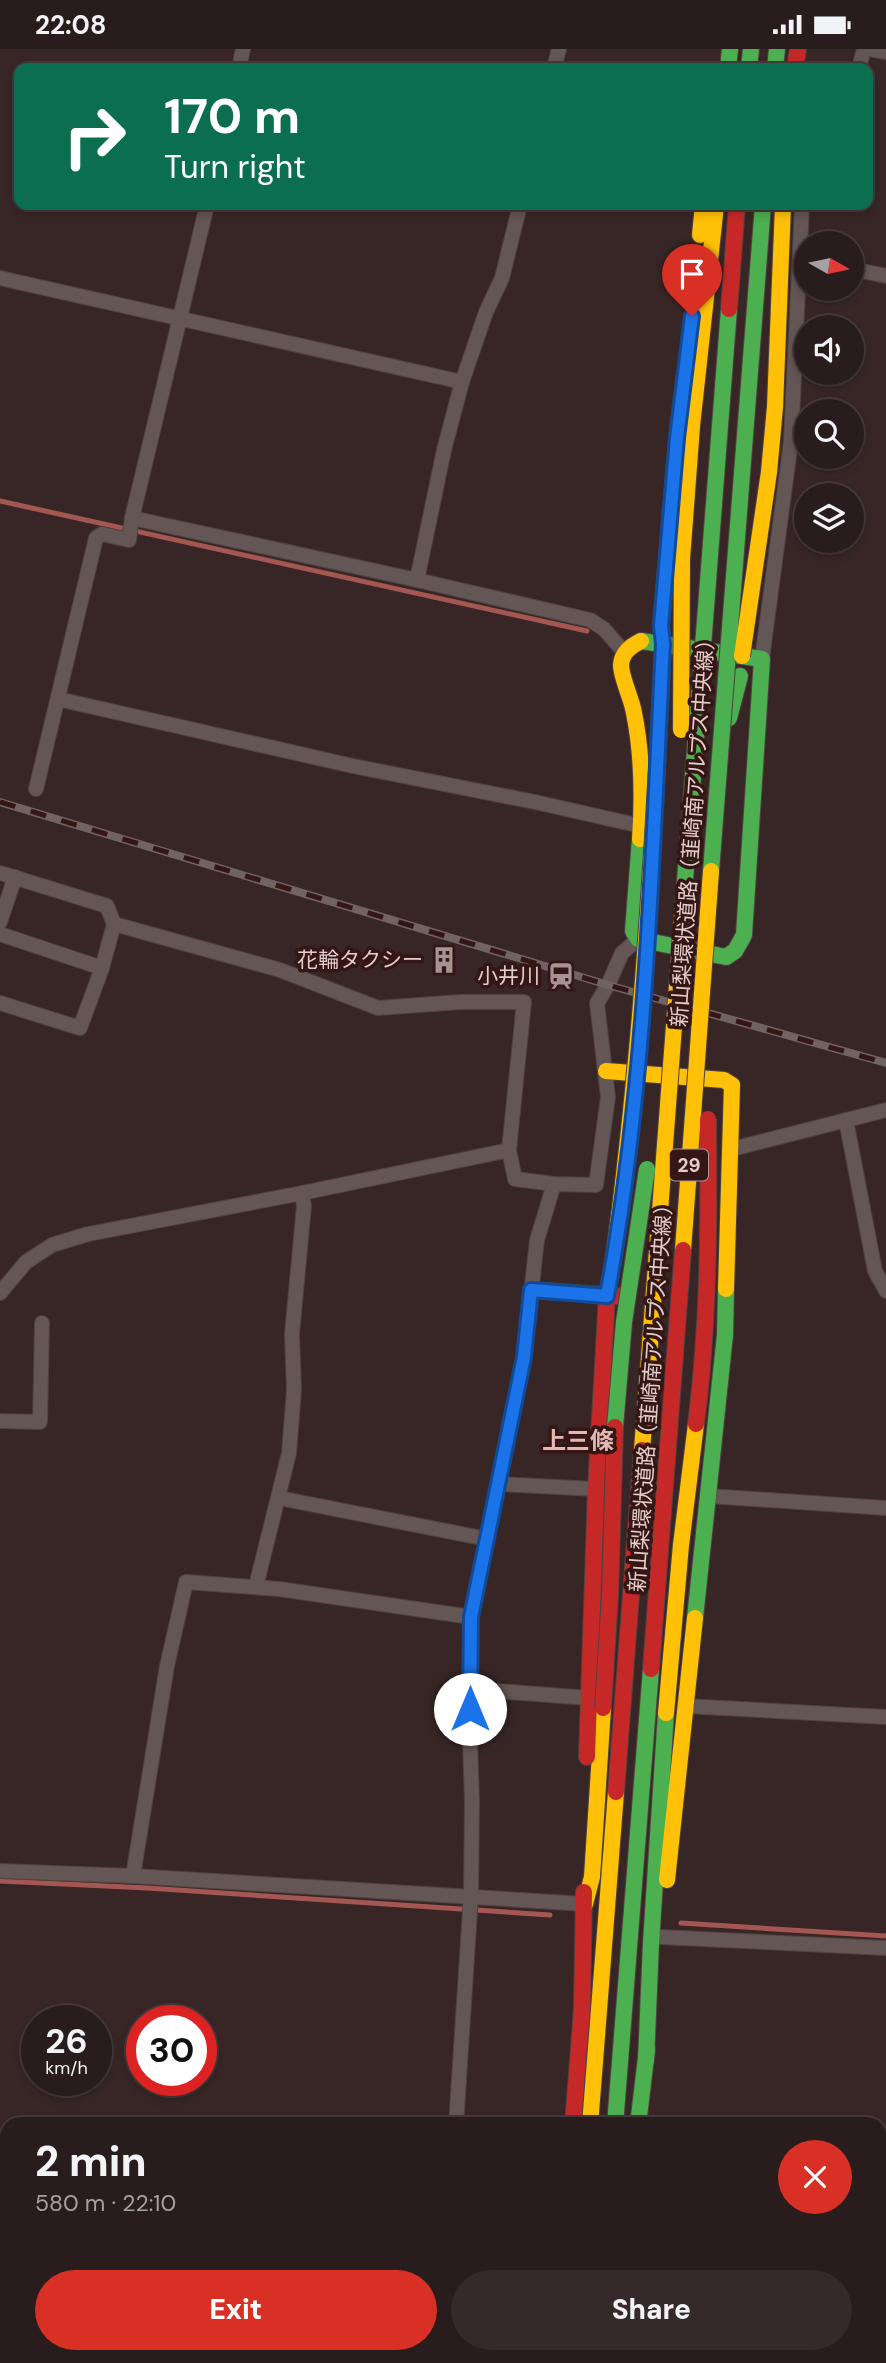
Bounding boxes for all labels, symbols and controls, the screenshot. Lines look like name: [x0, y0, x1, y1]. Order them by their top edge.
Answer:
text: 22:08: [35, 8, 106, 42]
text: 170 m: [164, 84, 300, 148]
icon: right: [49, 91, 140, 182]
text: Turn right: [164, 146, 306, 188]
north arrow: [794, 231, 864, 301]
map controls: [794, 231, 864, 553]
pin: [662, 244, 722, 316]
icon: arrive: [673, 255, 711, 293]
button: sound: [794, 315, 864, 385]
button: search: [794, 399, 864, 469]
button: layers: [794, 483, 864, 553]
street label: 新山梨環状道路（韮崎南アルプス中央線）: [665, 628, 721, 1028]
building icon: 花輪タクシー: [429, 945, 459, 975]
place label: 花輪タクシー: [297, 946, 423, 974]
station icon: 小井川: [546, 961, 576, 991]
place label: 小井川: [477, 962, 540, 990]
road number: 29: [670, 1149, 708, 1181]
street label: 新山梨環状道路（韮崎南アルプス中央線）: [623, 1193, 679, 1593]
district label: 上三條: [542, 1425, 614, 1456]
position arrow: [433, 1672, 507, 1746]
speed limit sign: 30: [126, 2005, 217, 2096]
text: 26: [45, 2018, 88, 2064]
text: km/h: [45, 2056, 88, 2080]
text: 2 min: [35, 2134, 146, 2189]
button: close: [778, 2140, 852, 2214]
text: 580 m · 22:10: [35, 2188, 176, 2218]
button: Exit: [35, 2270, 437, 2350]
button: Share: [451, 2270, 852, 2350]

